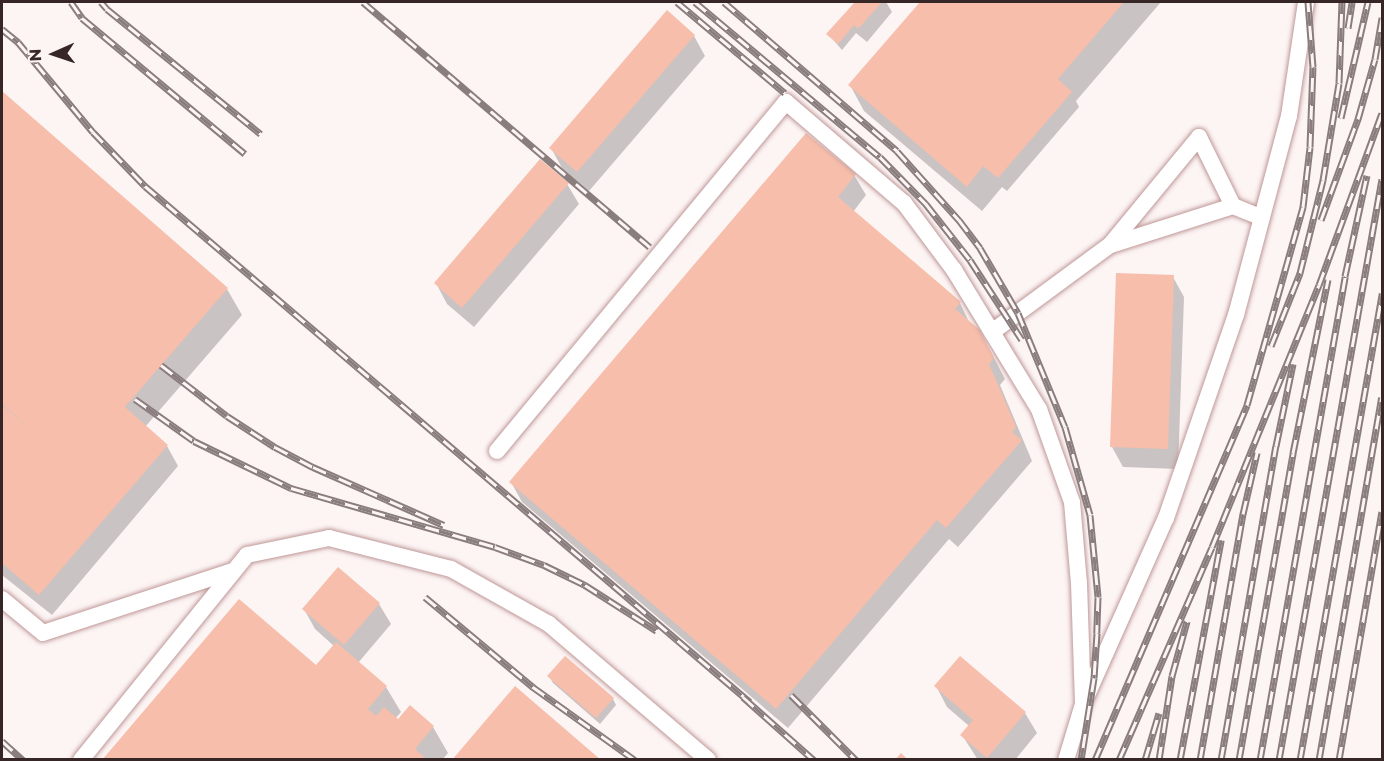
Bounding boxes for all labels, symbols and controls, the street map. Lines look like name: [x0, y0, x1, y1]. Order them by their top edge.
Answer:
north arrow: [24, 24, 84, 84]
text: N: [26, 48, 45, 62]

